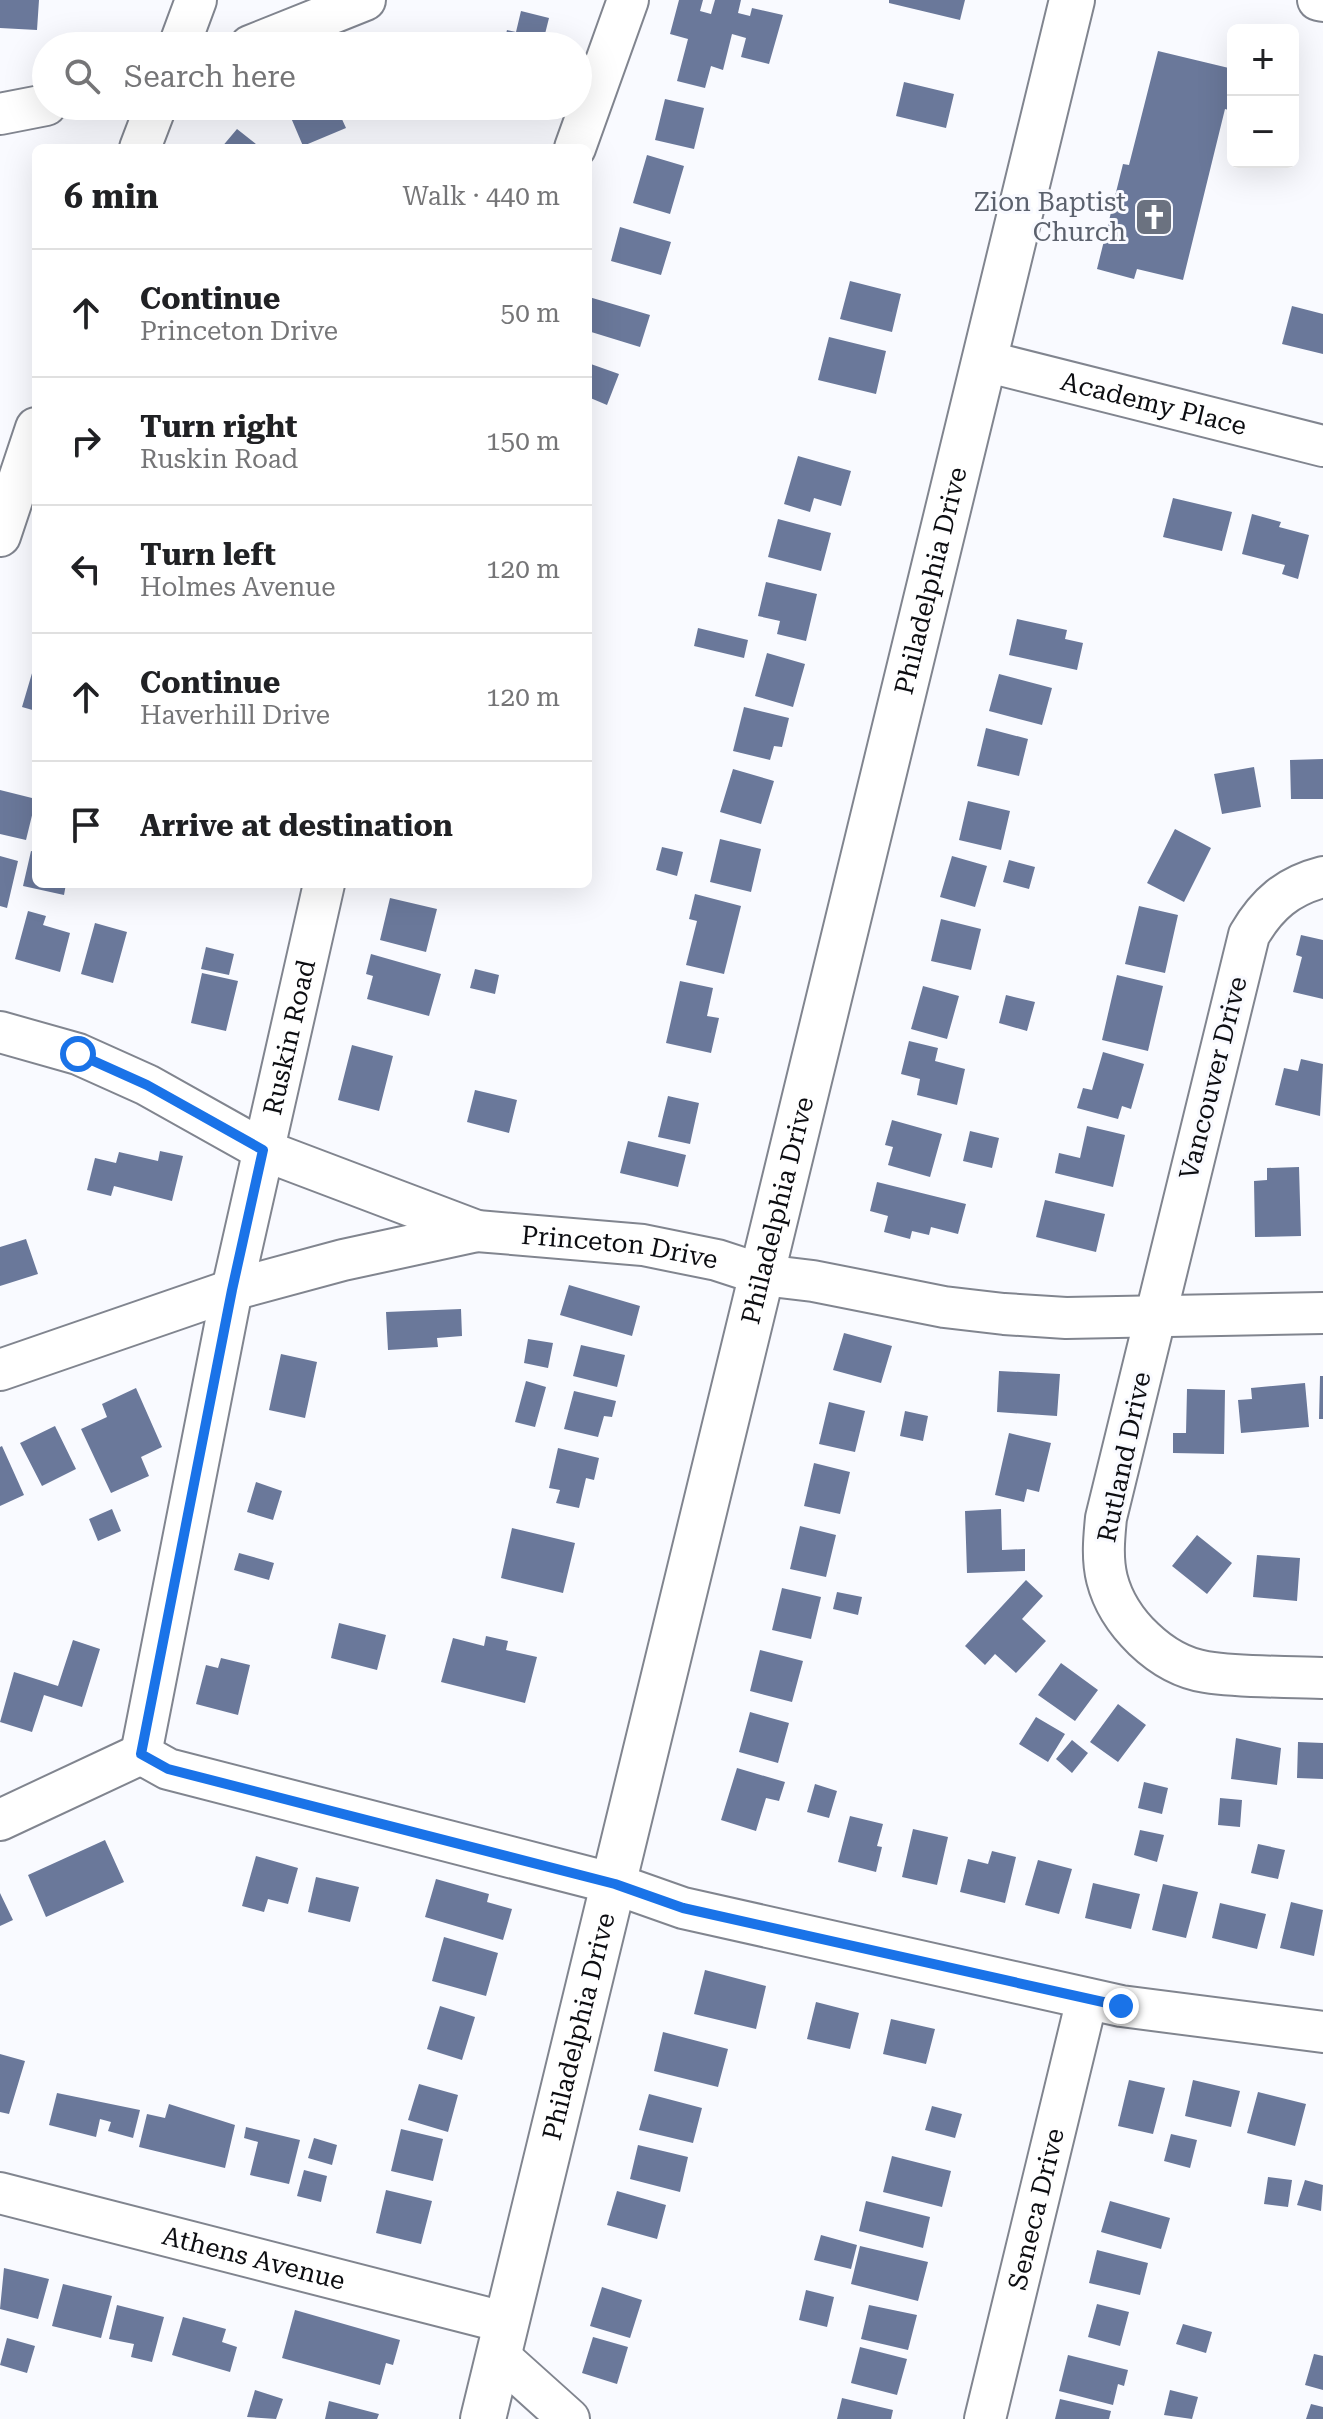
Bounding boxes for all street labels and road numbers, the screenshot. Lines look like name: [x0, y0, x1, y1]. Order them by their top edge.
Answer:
street label: Academy Place: [1058, 366, 1250, 441]
street label: Philadelphia Drive: [888, 464, 973, 697]
street label: Ruskin Road: [257, 956, 321, 1118]
street label: Vancouver Drive: [1173, 973, 1253, 1183]
street label: Philadelphia Drive: [735, 1094, 819, 1327]
street label: Princeton Drive: [520, 1220, 720, 1275]
street label: Rutland Drive: [1091, 1369, 1157, 1545]
street label: Philadelphia Drive: [536, 1910, 621, 2143]
street label: Seneca Drive: [1002, 2125, 1070, 2293]
street label: Athens Avenue: [159, 2220, 348, 2296]

